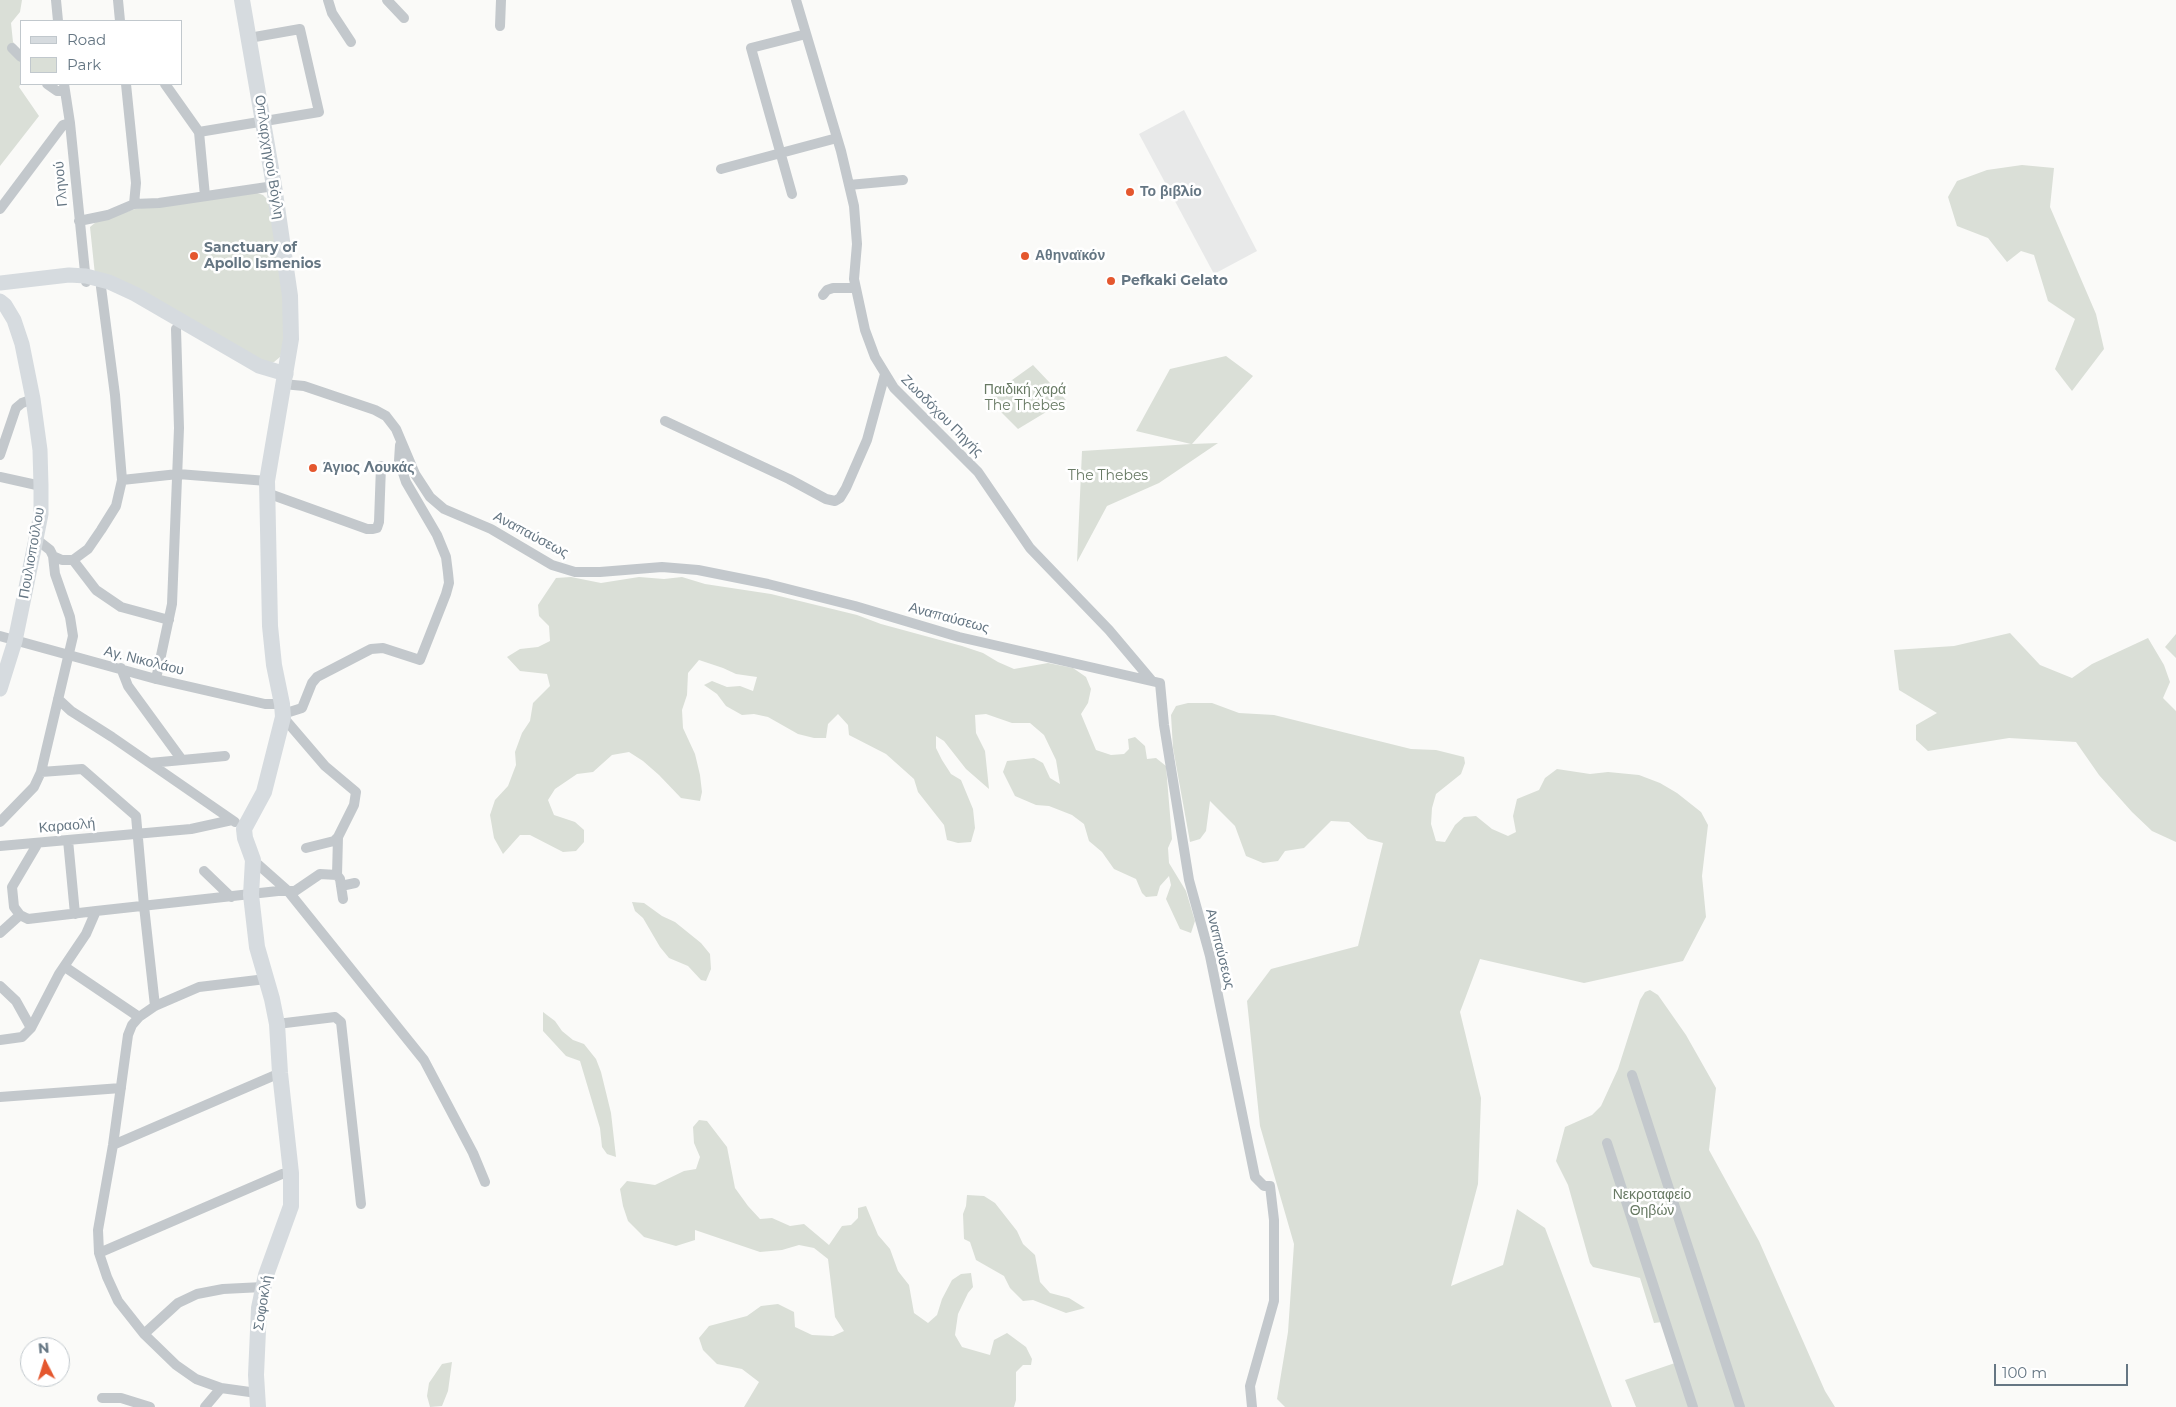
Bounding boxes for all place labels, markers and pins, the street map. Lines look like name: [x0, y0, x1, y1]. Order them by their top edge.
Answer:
place label: Το βιβλίο: [1140, 184, 1202, 200]
marker: Το βιβλίο: [1124, 186, 1136, 198]
place label: Sanctuary of Apollo Ismenios: [204, 240, 321, 272]
place label: Αθηναϊκόν: [1035, 248, 1105, 264]
marker: Sanctuary of Apollo Ismenios: [188, 250, 200, 262]
marker: Αθηναϊκόν: [1019, 250, 1031, 262]
place label: Pefkaki Gelato: [1121, 273, 1228, 289]
marker: Pefkaki Gelato: [1105, 275, 1117, 287]
place label: Άγιος Λουκάς: [323, 460, 414, 476]
marker: Άγιος Λουκάς: [307, 462, 319, 474]

